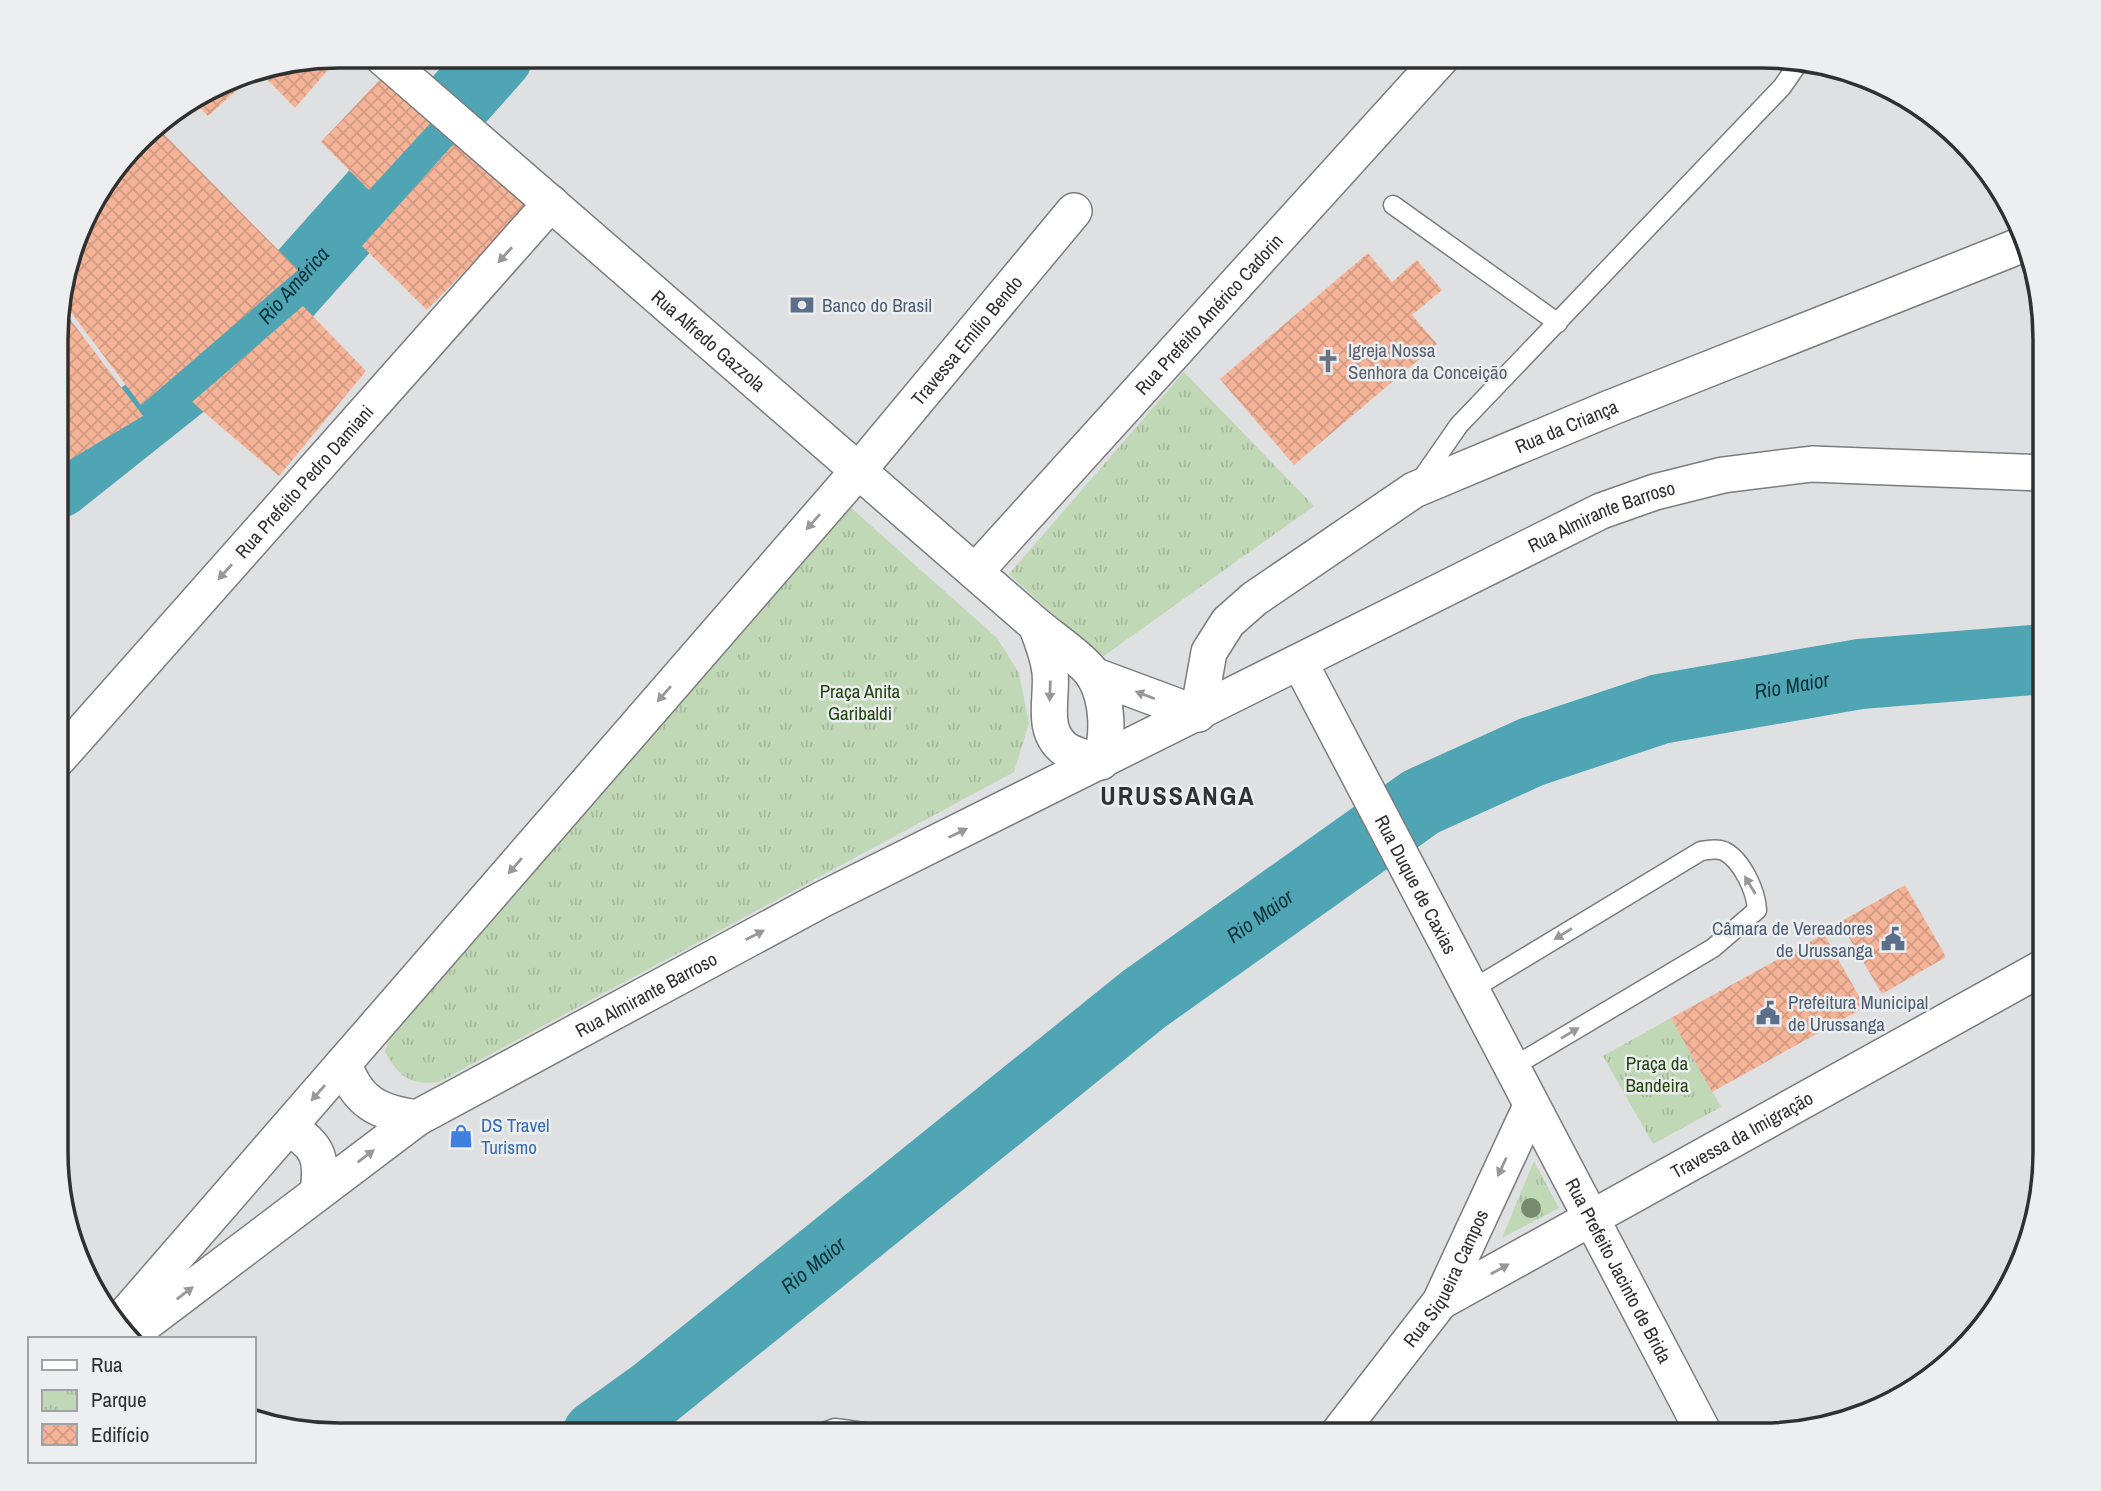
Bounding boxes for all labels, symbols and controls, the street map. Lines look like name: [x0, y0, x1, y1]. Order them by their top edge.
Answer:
street label: Rua Prefeito Américo Cadorin: [1129, 228, 1289, 400]
water label: Rio América: [251, 240, 336, 330]
one-way arrow: [498, 246, 513, 263]
street label: Travessa Emílio Bendo: [905, 270, 1028, 411]
street label: Rua Alfredo Gazzola: [646, 284, 771, 398]
bank icon: Banco do Brasil: [788, 291, 816, 319]
place label: Banco do Brasil: [822, 292, 932, 318]
place label: Igreja Nossa Senhora da Conceição: [1348, 337, 1507, 385]
church icon: Igreja Nossa Senhora da Conceição: [1314, 347, 1342, 375]
street label: Rua da Criança: [1511, 393, 1622, 459]
street label: Rua Prefeito Pedro Damiani: [229, 399, 379, 564]
street label: Rua Almirante Barroso: [1523, 475, 1678, 559]
one-way arrow: [805, 513, 821, 531]
one-way arrow: [217, 563, 233, 580]
water label: Rio Maior: [1752, 664, 1833, 706]
park label: Praça Anita Garibaldi: [820, 678, 901, 726]
one-way arrow: [1044, 680, 1055, 702]
one-way arrow: [656, 685, 672, 703]
one-way arrow: [1135, 689, 1156, 700]
district label: URUSSANGA: [1100, 778, 1256, 813]
street label: Rua Duque de Caxias: [1369, 810, 1463, 959]
one-way arrow: [948, 827, 968, 839]
one-way arrow: [507, 857, 523, 875]
one-way arrow: [1743, 875, 1756, 894]
water label: Rio Maior: [1221, 882, 1300, 950]
place label: Câmara de Vereadores de Urussanga: [1712, 915, 1873, 963]
public building icon: Câmara de Vereadores de Urussanga: [1879, 925, 1907, 953]
one-way arrow: [1553, 928, 1572, 941]
one-way arrow: [745, 929, 765, 941]
street label: Rua Almirante Barroso: [570, 946, 722, 1043]
place label: Prefeitura Municipal de Urussanga: [1788, 989, 1928, 1037]
public building icon: Prefeitura Municipal de Urussanga: [1754, 999, 1782, 1027]
one-way arrow: [1561, 1027, 1580, 1039]
park label: Praça da Bandeira: [1625, 1050, 1689, 1098]
one-way arrow: [311, 1085, 326, 1102]
street label: Travessa da Imigração: [1666, 1085, 1817, 1185]
place label: DS Travel Turismo: [481, 1112, 549, 1160]
shop icon: DS Travel Turismo: [447, 1122, 475, 1150]
one-way arrow: [357, 1149, 375, 1163]
one-way arrow: [1496, 1157, 1507, 1178]
street label: Rua Prefeito Jacinto de Brida: [1559, 1173, 1678, 1368]
street label: Rua Siqueira Campos: [1397, 1205, 1494, 1352]
water label: Rio Maior: [775, 1229, 853, 1300]
one-way arrow: [1490, 1263, 1510, 1275]
one-way arrow: [175, 1286, 193, 1301]
legend: [28, 1337, 256, 1463]
text: Rua: [91, 1350, 123, 1379]
text: Parque: [91, 1385, 147, 1414]
text: Edifício: [91, 1420, 149, 1449]

